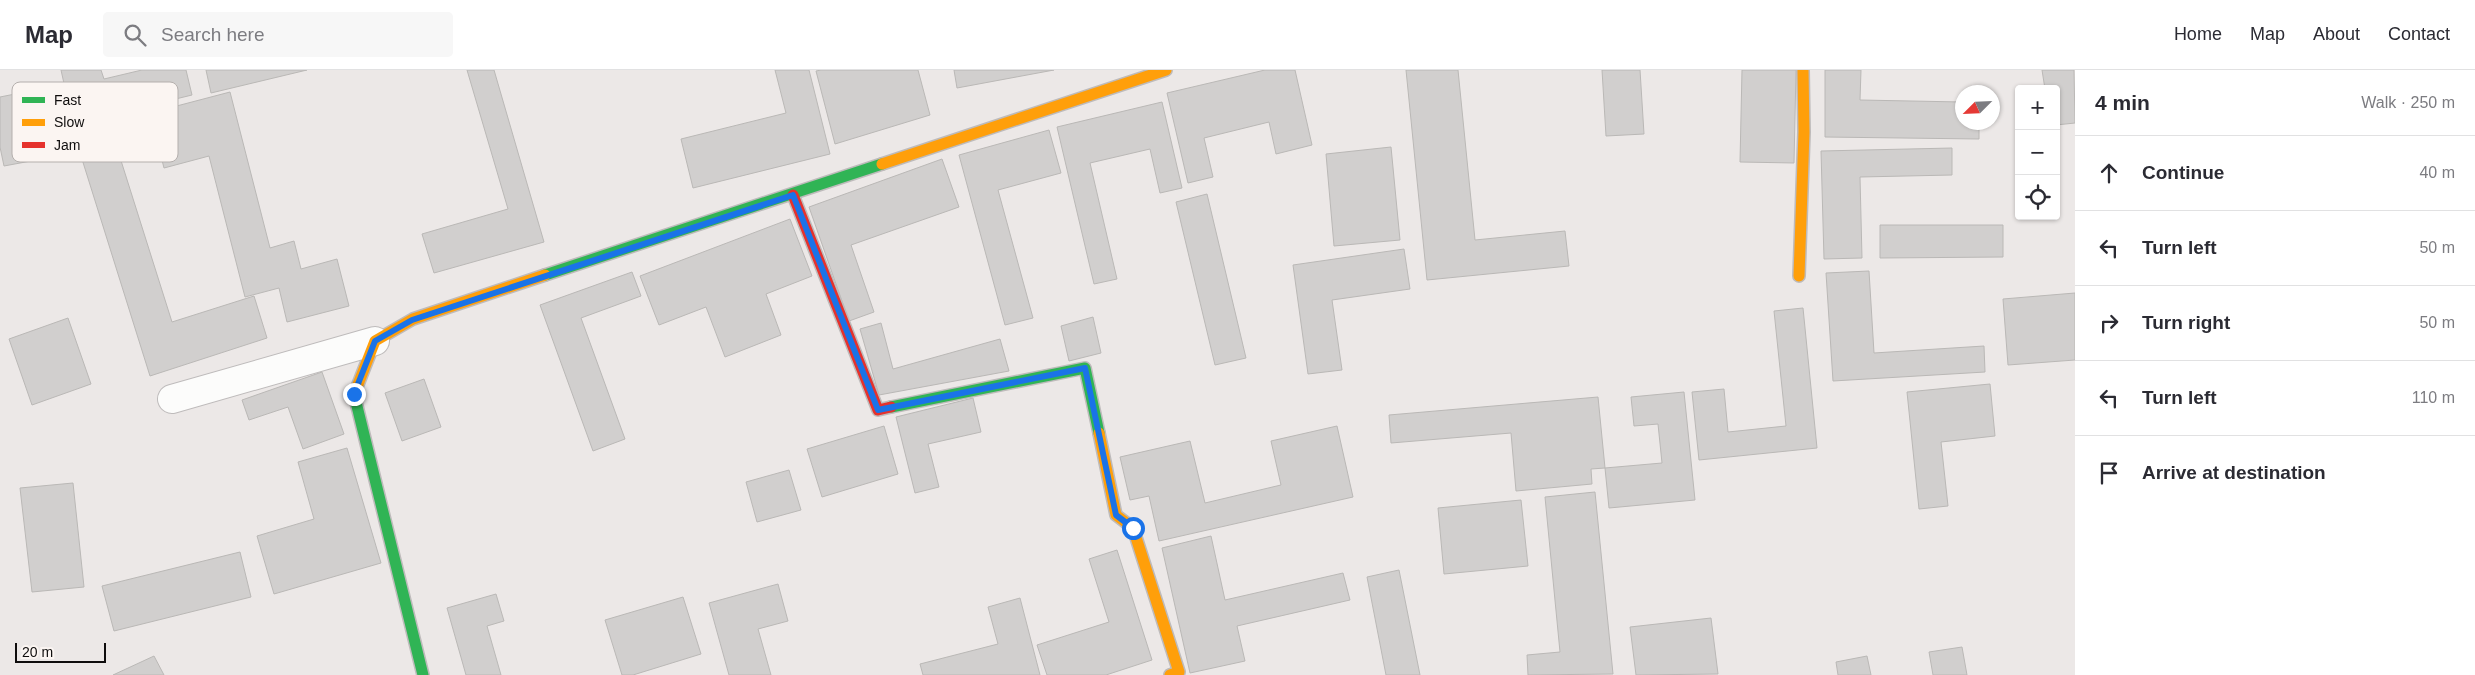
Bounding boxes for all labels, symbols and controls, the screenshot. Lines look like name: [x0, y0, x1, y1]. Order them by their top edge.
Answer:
search box: [103, 12, 453, 57]
text: Map: [25, 21, 73, 48]
icon: search: [121, 21, 149, 49]
text: Search here: [161, 24, 265, 45]
text: Home: [2174, 24, 2222, 44]
text: Map: [2250, 24, 2285, 44]
text: About: [2313, 24, 2360, 44]
text: Contact: [2388, 24, 2450, 44]
legend: [12, 82, 178, 162]
north arrow: [1955, 85, 2000, 130]
map controls: [2015, 85, 2060, 220]
button: +: [2015, 85, 2060, 130]
text: 4 min: [2095, 91, 2150, 114]
text: Fast: [54, 92, 81, 108]
text: Walk · 250 m: [2361, 94, 2455, 111]
text: Slow: [54, 114, 85, 130]
button: −: [2015, 130, 2060, 175]
text: Jam: [54, 137, 80, 153]
icon: ahead: [2095, 159, 2123, 187]
text: Continue: [2142, 162, 2224, 183]
text: 40 m: [2419, 164, 2455, 181]
button: locate: [2015, 175, 2060, 220]
icon: left: [2095, 234, 2123, 262]
text: Turn left: [2142, 237, 2217, 258]
text: 50 m: [2419, 239, 2455, 256]
icon: right: [2095, 309, 2123, 337]
text: Turn right: [2142, 312, 2230, 333]
text: 50 m: [2419, 314, 2455, 331]
route end: [343, 383, 366, 406]
icon: left: [2095, 384, 2123, 412]
text: Turn left: [2142, 387, 2217, 408]
text: 110 m: [2412, 389, 2455, 406]
icon: arrive: [2095, 459, 2123, 487]
text: Arrive at destination: [2142, 462, 2326, 483]
route start: [1122, 517, 1145, 540]
scale bar: [15, 640, 106, 663]
text: 20 m: [22, 644, 53, 660]

